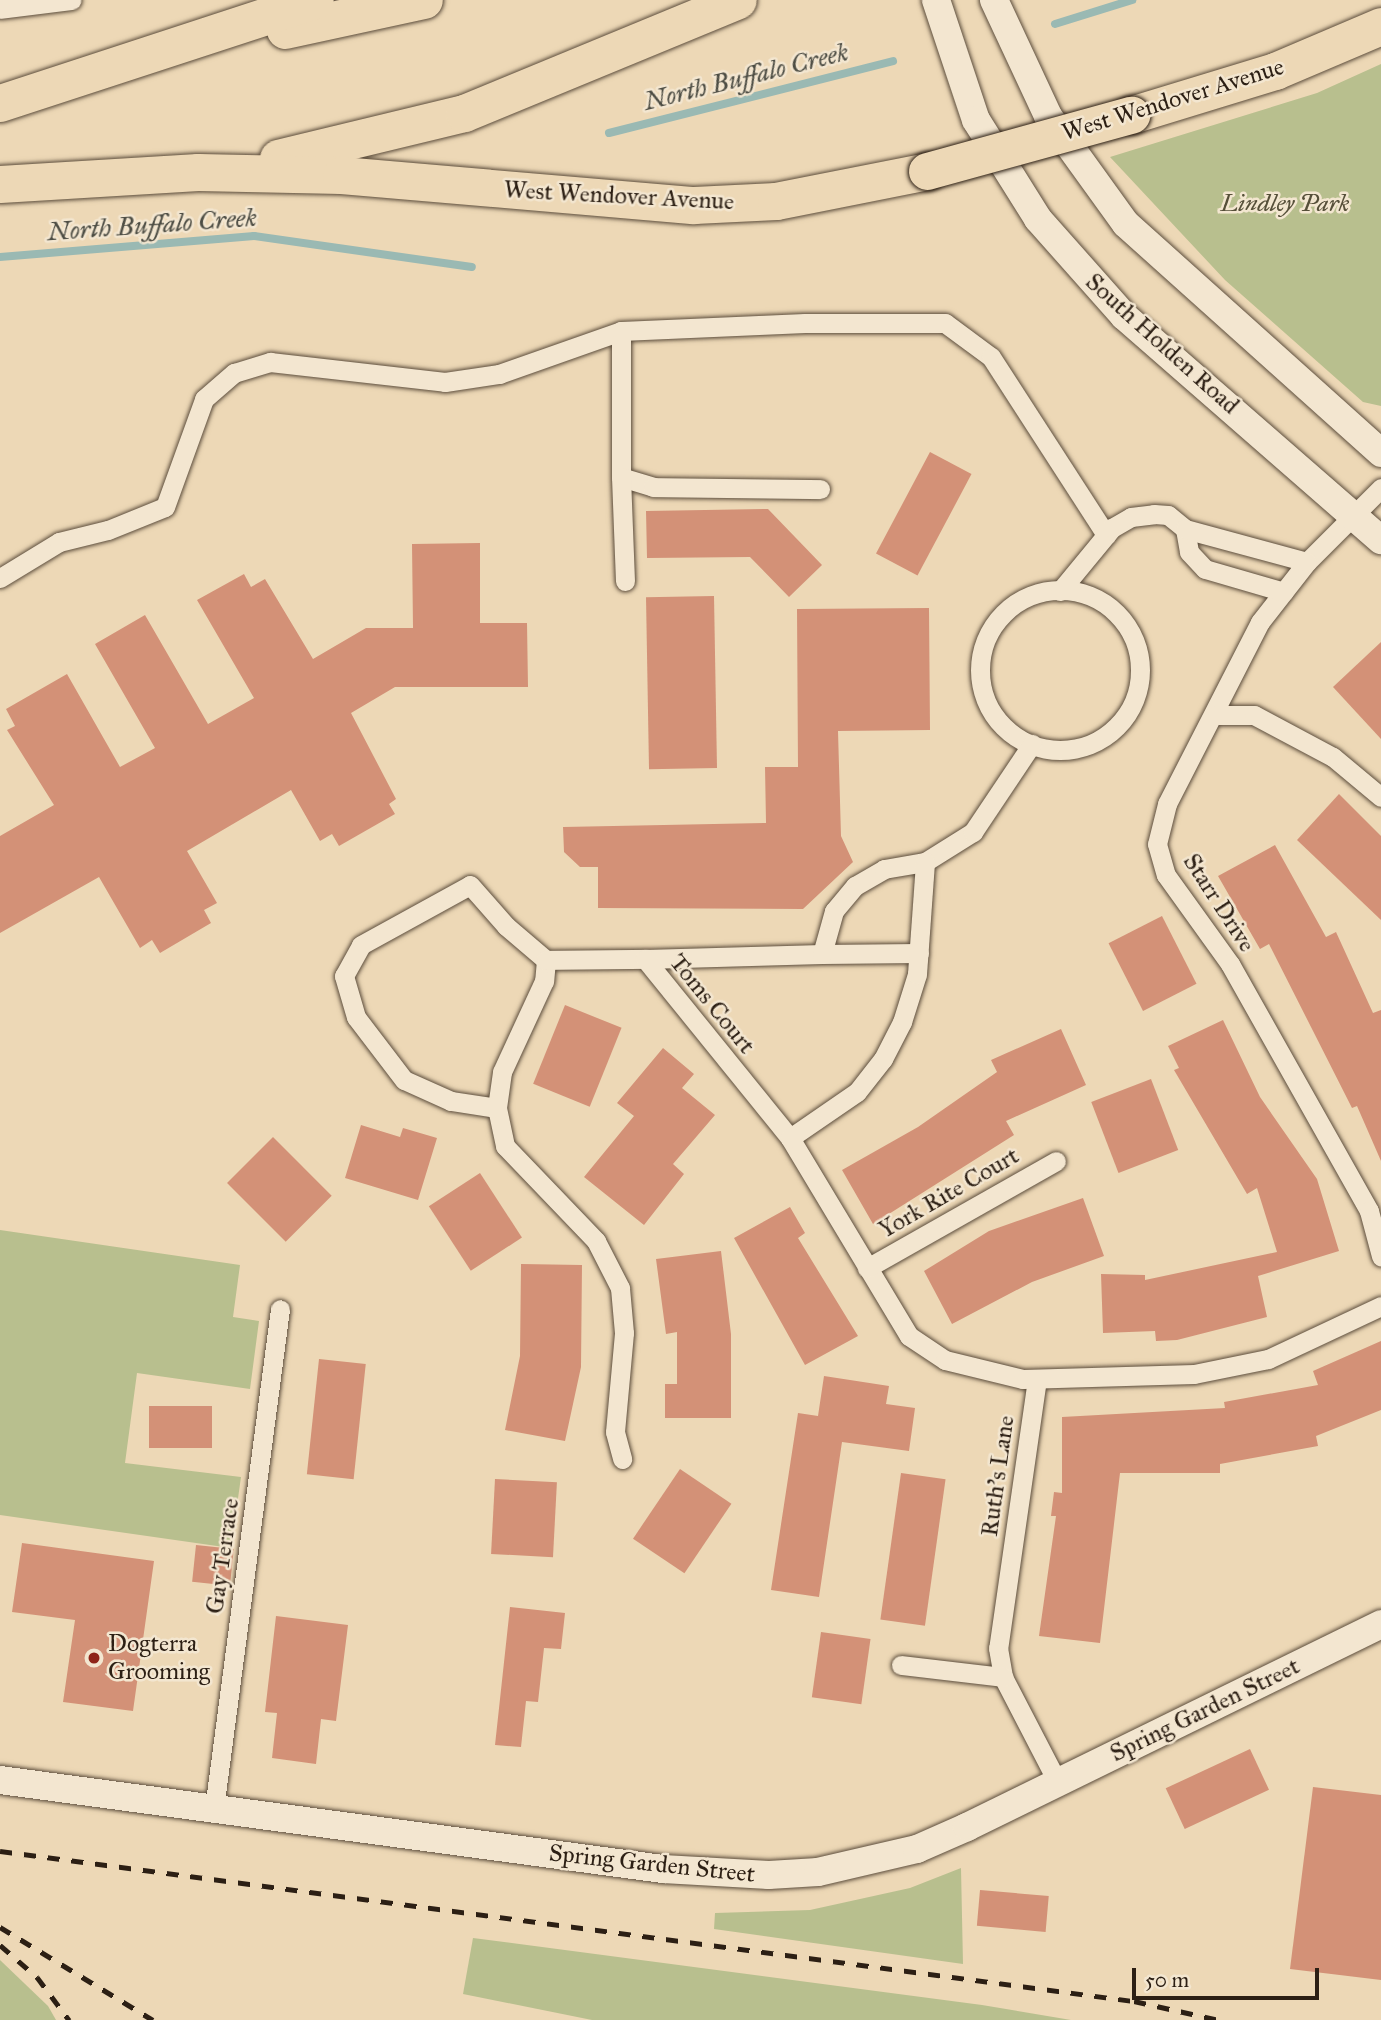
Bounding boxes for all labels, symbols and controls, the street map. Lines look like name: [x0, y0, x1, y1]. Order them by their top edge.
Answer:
water label: North Buffalo Creek: [640, 36, 852, 118]
street label: West Wendover Avenue: [1059, 53, 1287, 147]
street label: West Wendover Avenue: [503, 176, 735, 216]
park label: Lindley Park: [1221, 190, 1349, 218]
water label: North Buffalo Creek: [46, 202, 258, 248]
street label: South Holden Road: [1079, 268, 1245, 420]
street label: Starr Drive: [1177, 849, 1261, 957]
street label: Toms Court: [663, 948, 761, 1060]
street label: York Rite Court: [874, 1141, 1024, 1245]
street label: Ruth's Lane: [975, 1414, 1021, 1538]
street label: Gay Terrace: [201, 1496, 245, 1616]
place label: Dogterra Grooming: [108, 1630, 210, 1686]
marker: Dogterra Grooming: [86, 1650, 102, 1666]
street label: Spring Garden Street: [1106, 1652, 1304, 1768]
street label: Spring Garden Street: [548, 1839, 756, 1889]
scale bar: [1136, 1954, 1323, 1998]
text: 50 m: [1145, 1967, 1189, 1993]

